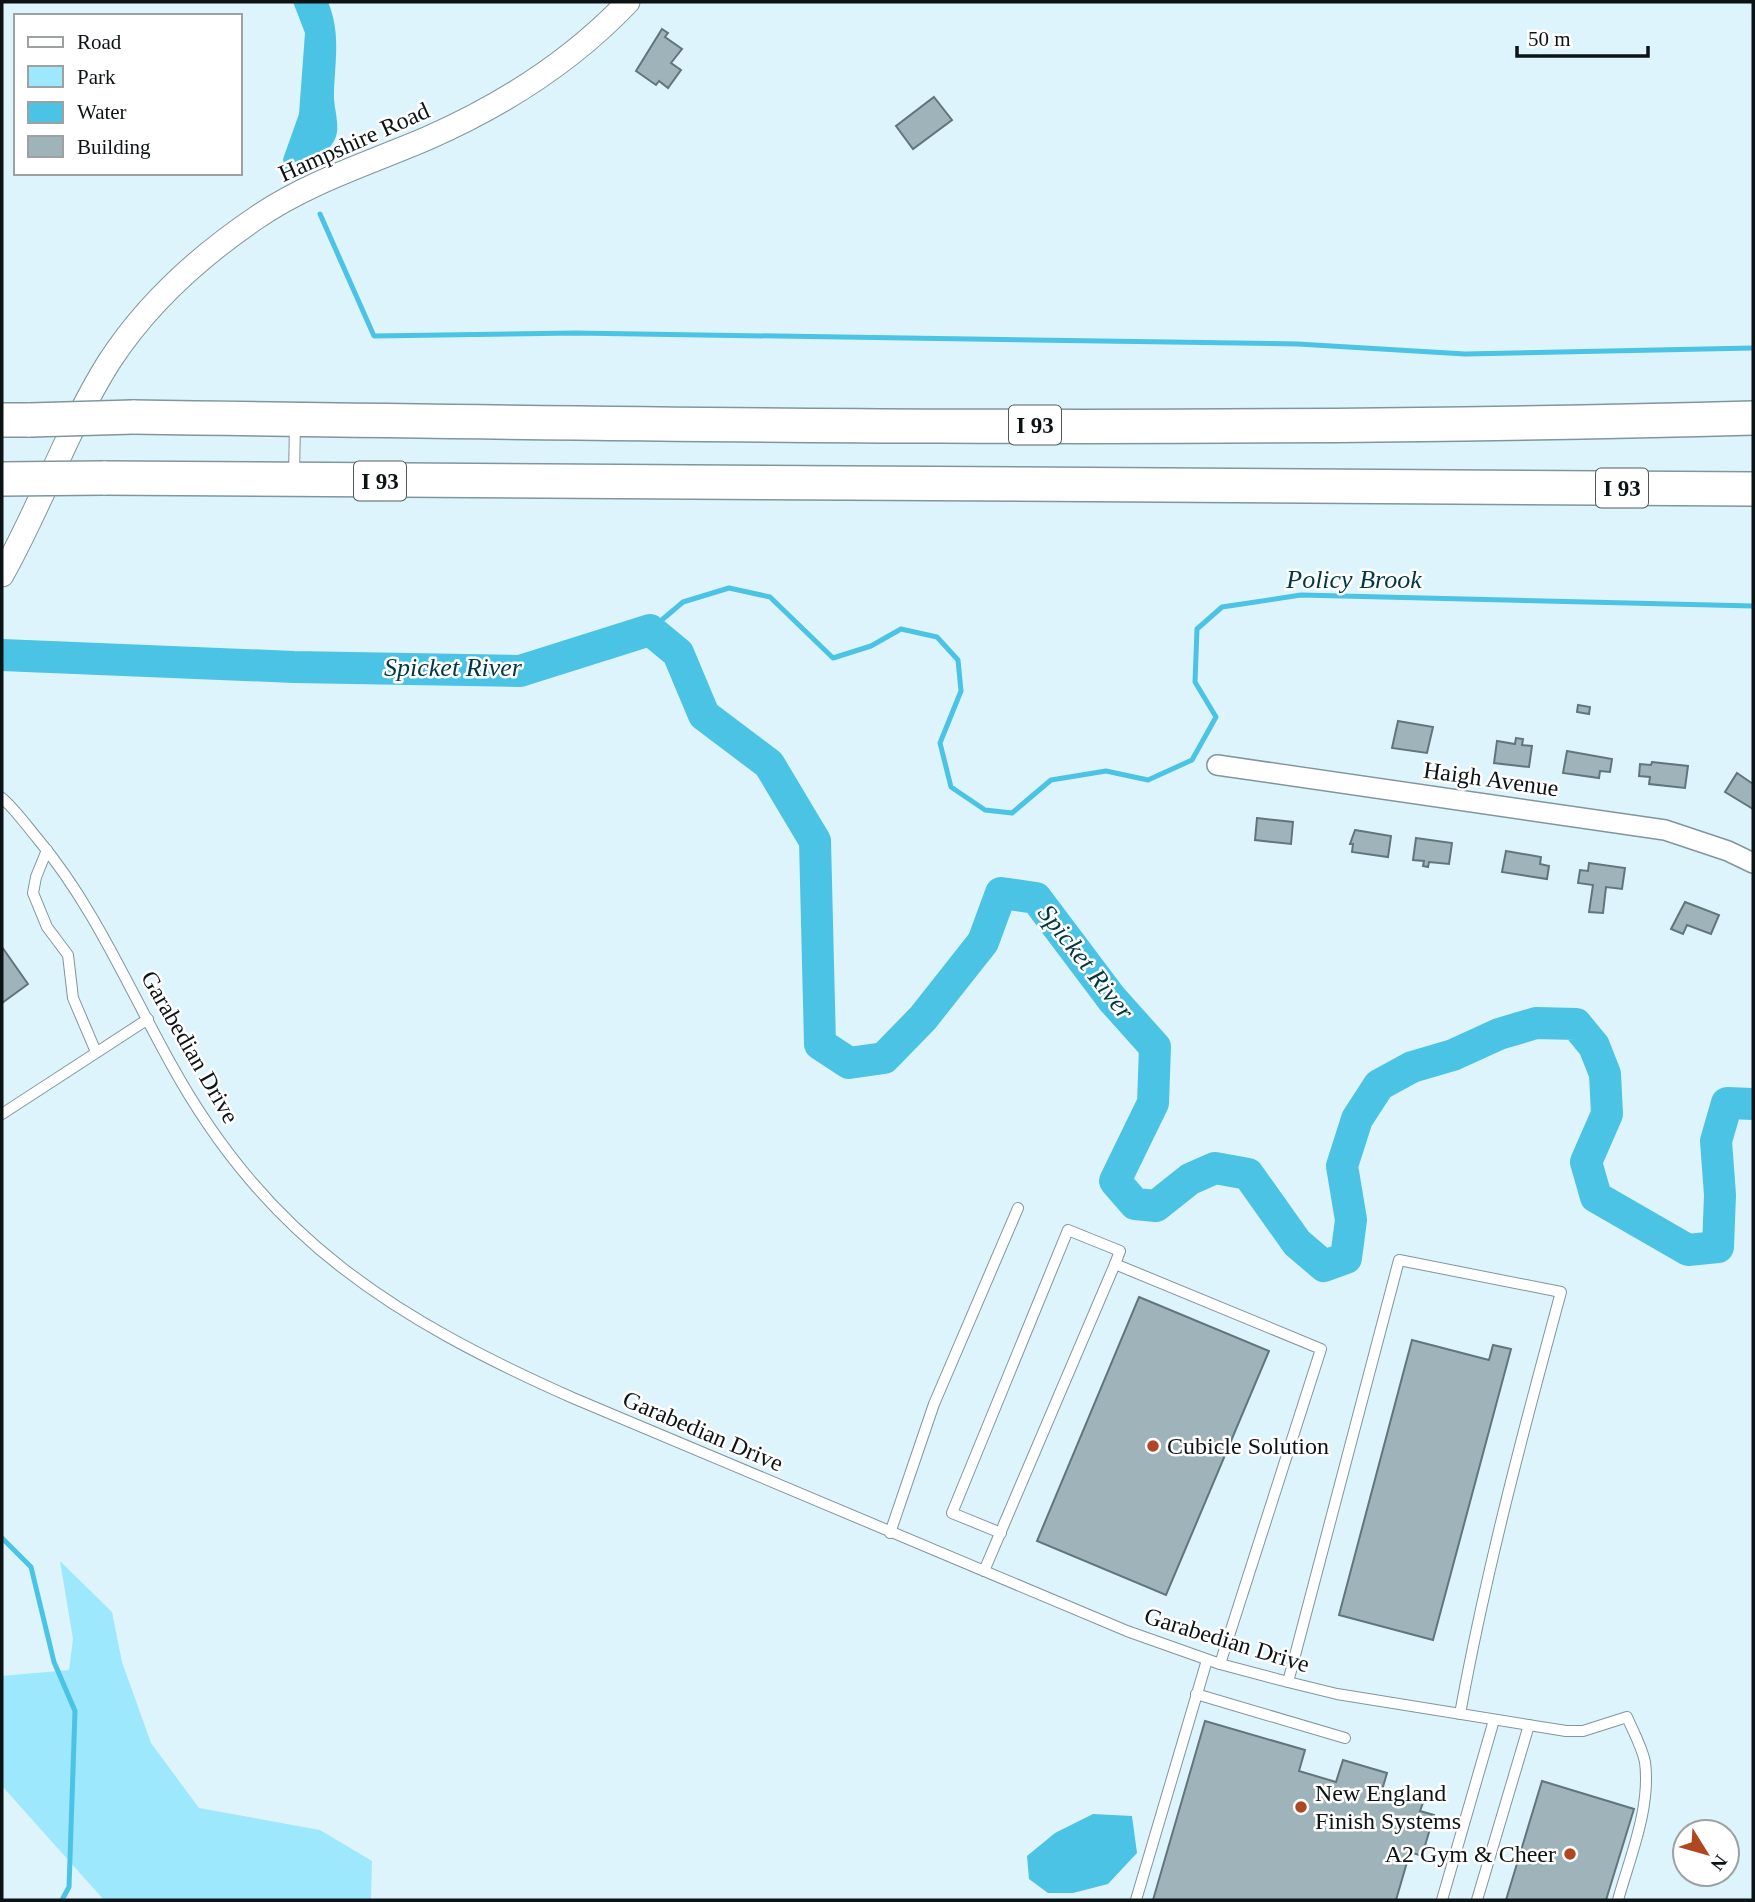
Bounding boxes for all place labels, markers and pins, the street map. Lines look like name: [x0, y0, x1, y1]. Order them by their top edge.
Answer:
place label: Cubicle Solution: [1167, 1433, 1329, 1459]
marker: Cubicle Solution: [1145, 1438, 1161, 1454]
place label: New England Finish Systems: [1315, 1780, 1461, 1834]
marker: New England Finish Systems: [1293, 1799, 1309, 1815]
place label: A2 Gym & Cheer: [1385, 1841, 1556, 1867]
marker: A2 Gym & Cheer: [1562, 1846, 1578, 1862]

